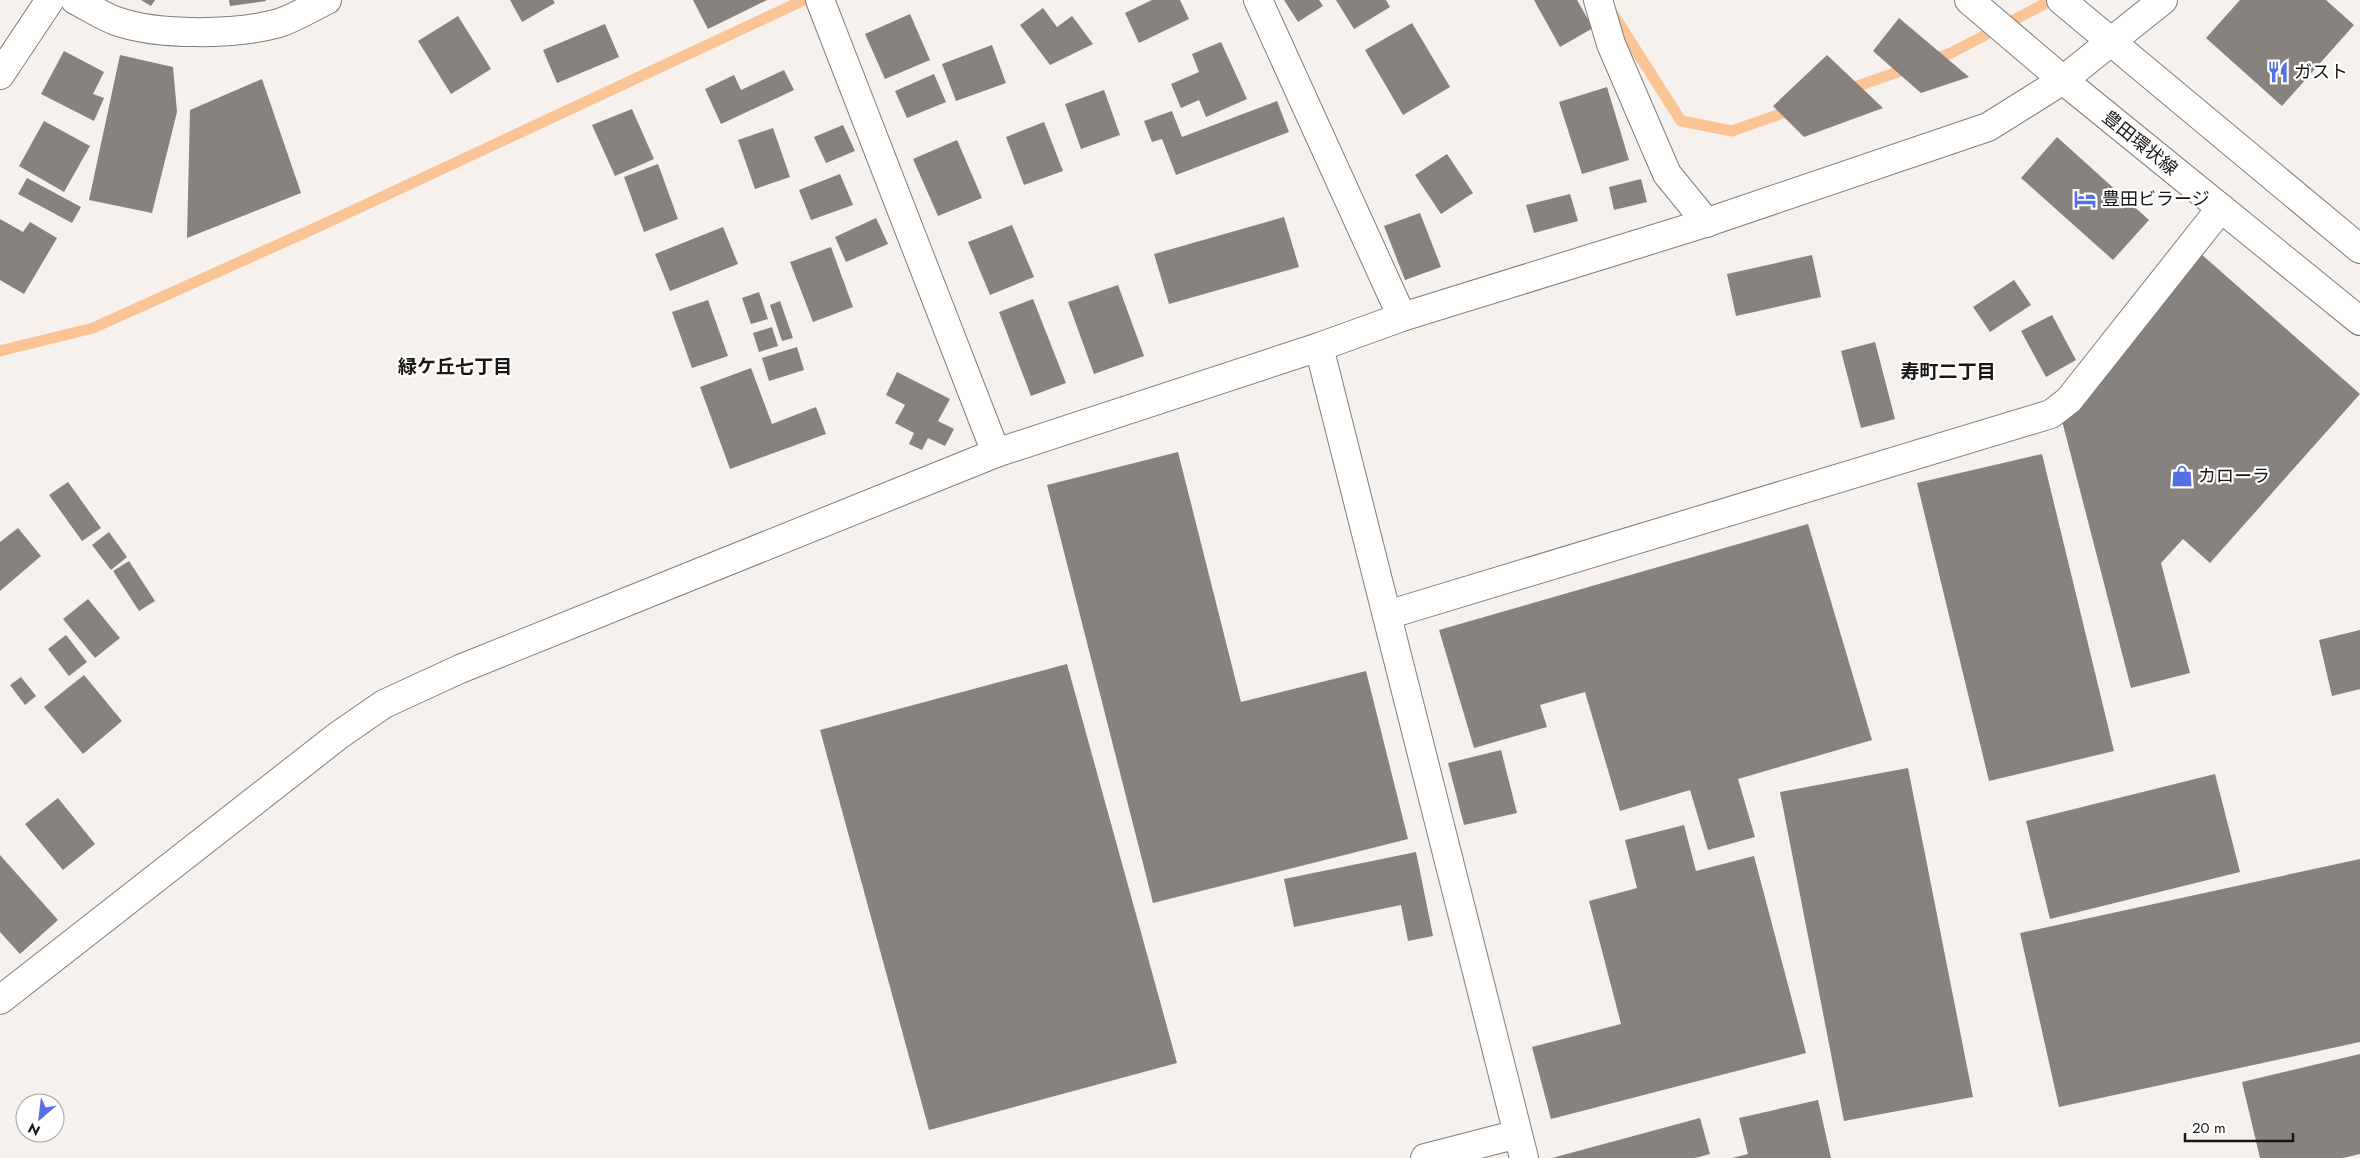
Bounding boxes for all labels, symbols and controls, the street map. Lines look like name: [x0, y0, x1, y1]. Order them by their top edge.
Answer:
restaurant icon: ガスト: [2265, 59, 2291, 85]
place label: ガスト: [2294, 59, 2348, 85]
street label: 豊田環状線: [2097, 105, 2183, 181]
hotel icon: 豊田ビラージ: [2072, 186, 2098, 212]
place label: 豊田ビラージ: [2102, 186, 2210, 212]
district label: 緑ケ丘七丁目: [398, 353, 512, 380]
district label: 寿町二丁目: [1900, 358, 1996, 385]
shop icon: カローラ: [2169, 463, 2195, 489]
place label: カローラ: [2198, 463, 2270, 489]
north arrow: [15, 1093, 65, 1143]
scale bar: [2185, 1110, 2292, 1142]
text: 20 m: [2192, 1117, 2226, 1139]
text: N: [24, 1118, 44, 1141]

